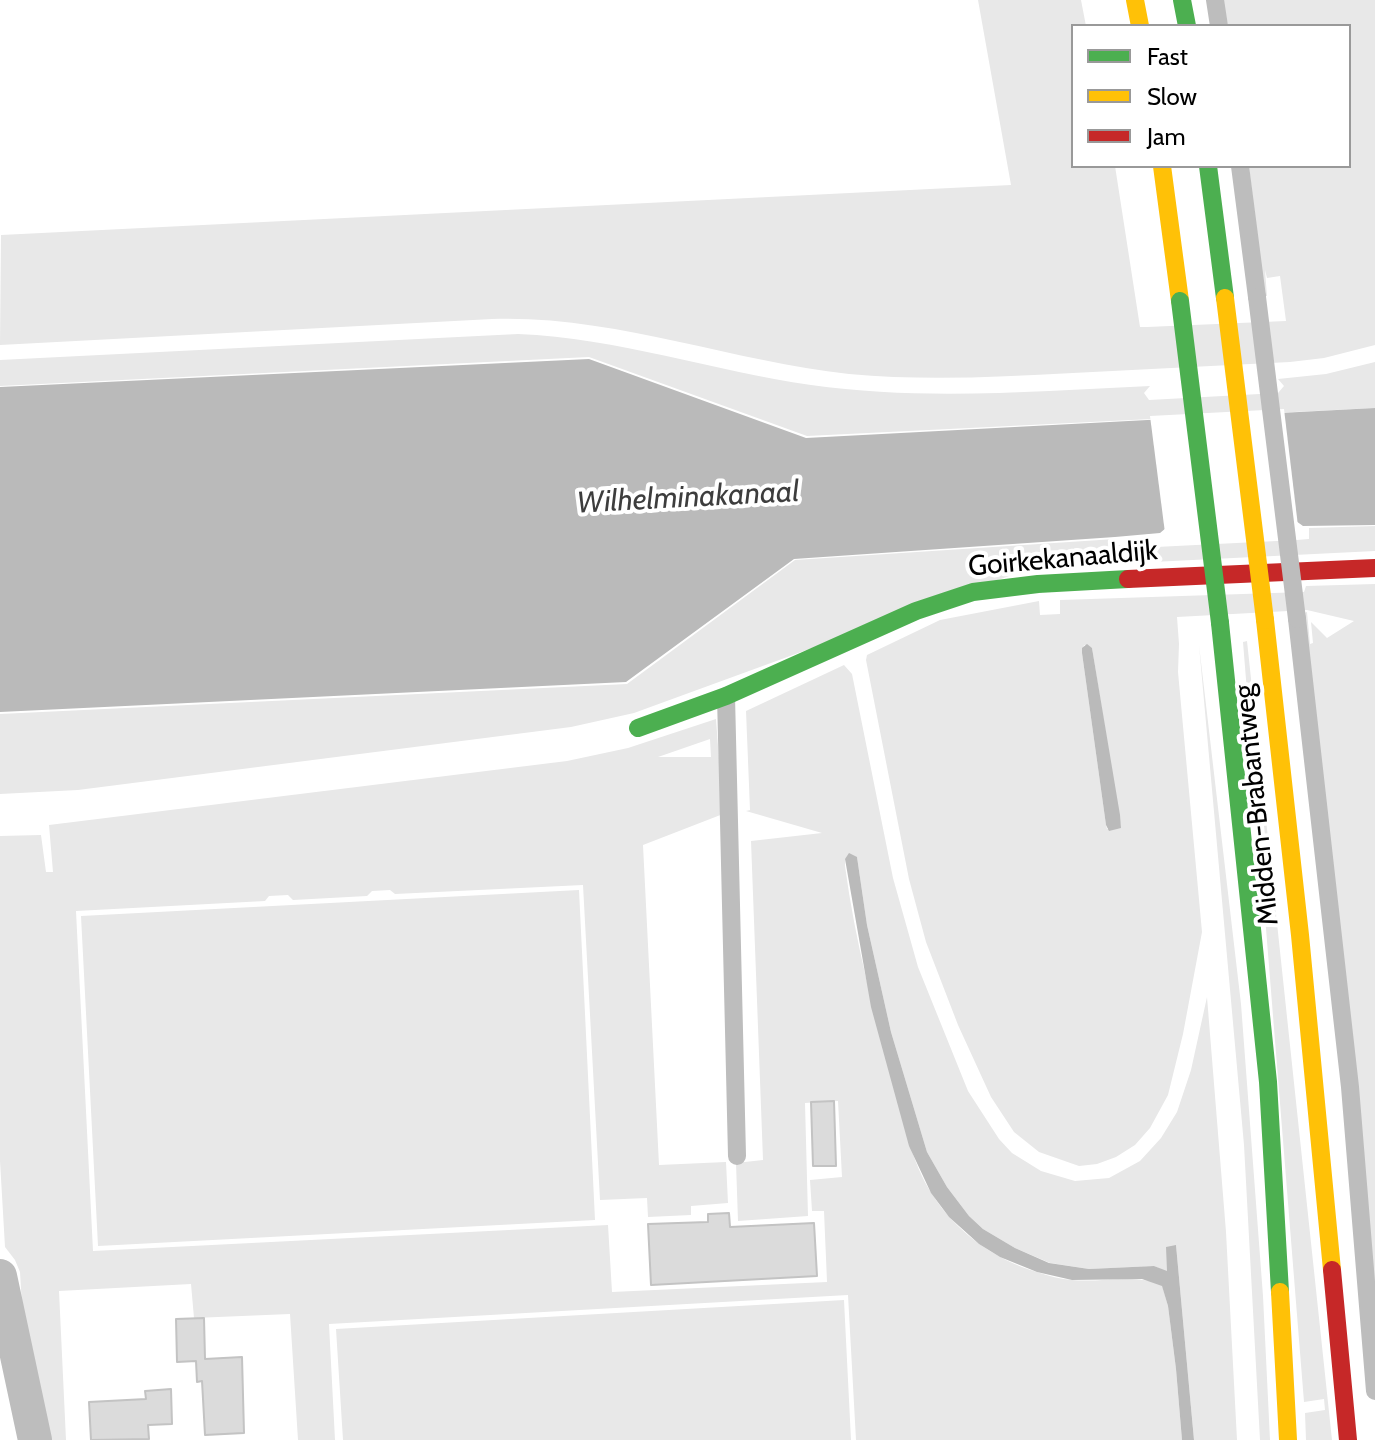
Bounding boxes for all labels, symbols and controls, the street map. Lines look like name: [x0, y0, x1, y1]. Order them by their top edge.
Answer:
legend: [1071, 24, 1351, 168]
text: Fast: [1147, 42, 1188, 71]
text: Slow: [1147, 82, 1197, 111]
text: Jam: [1147, 122, 1185, 151]
water label: Wilhelminakanaal: [576, 474, 800, 522]
street label: Goirkekanaaldijk: [967, 534, 1159, 584]
street label: Midden-Brabantweg: [1228, 683, 1286, 927]

